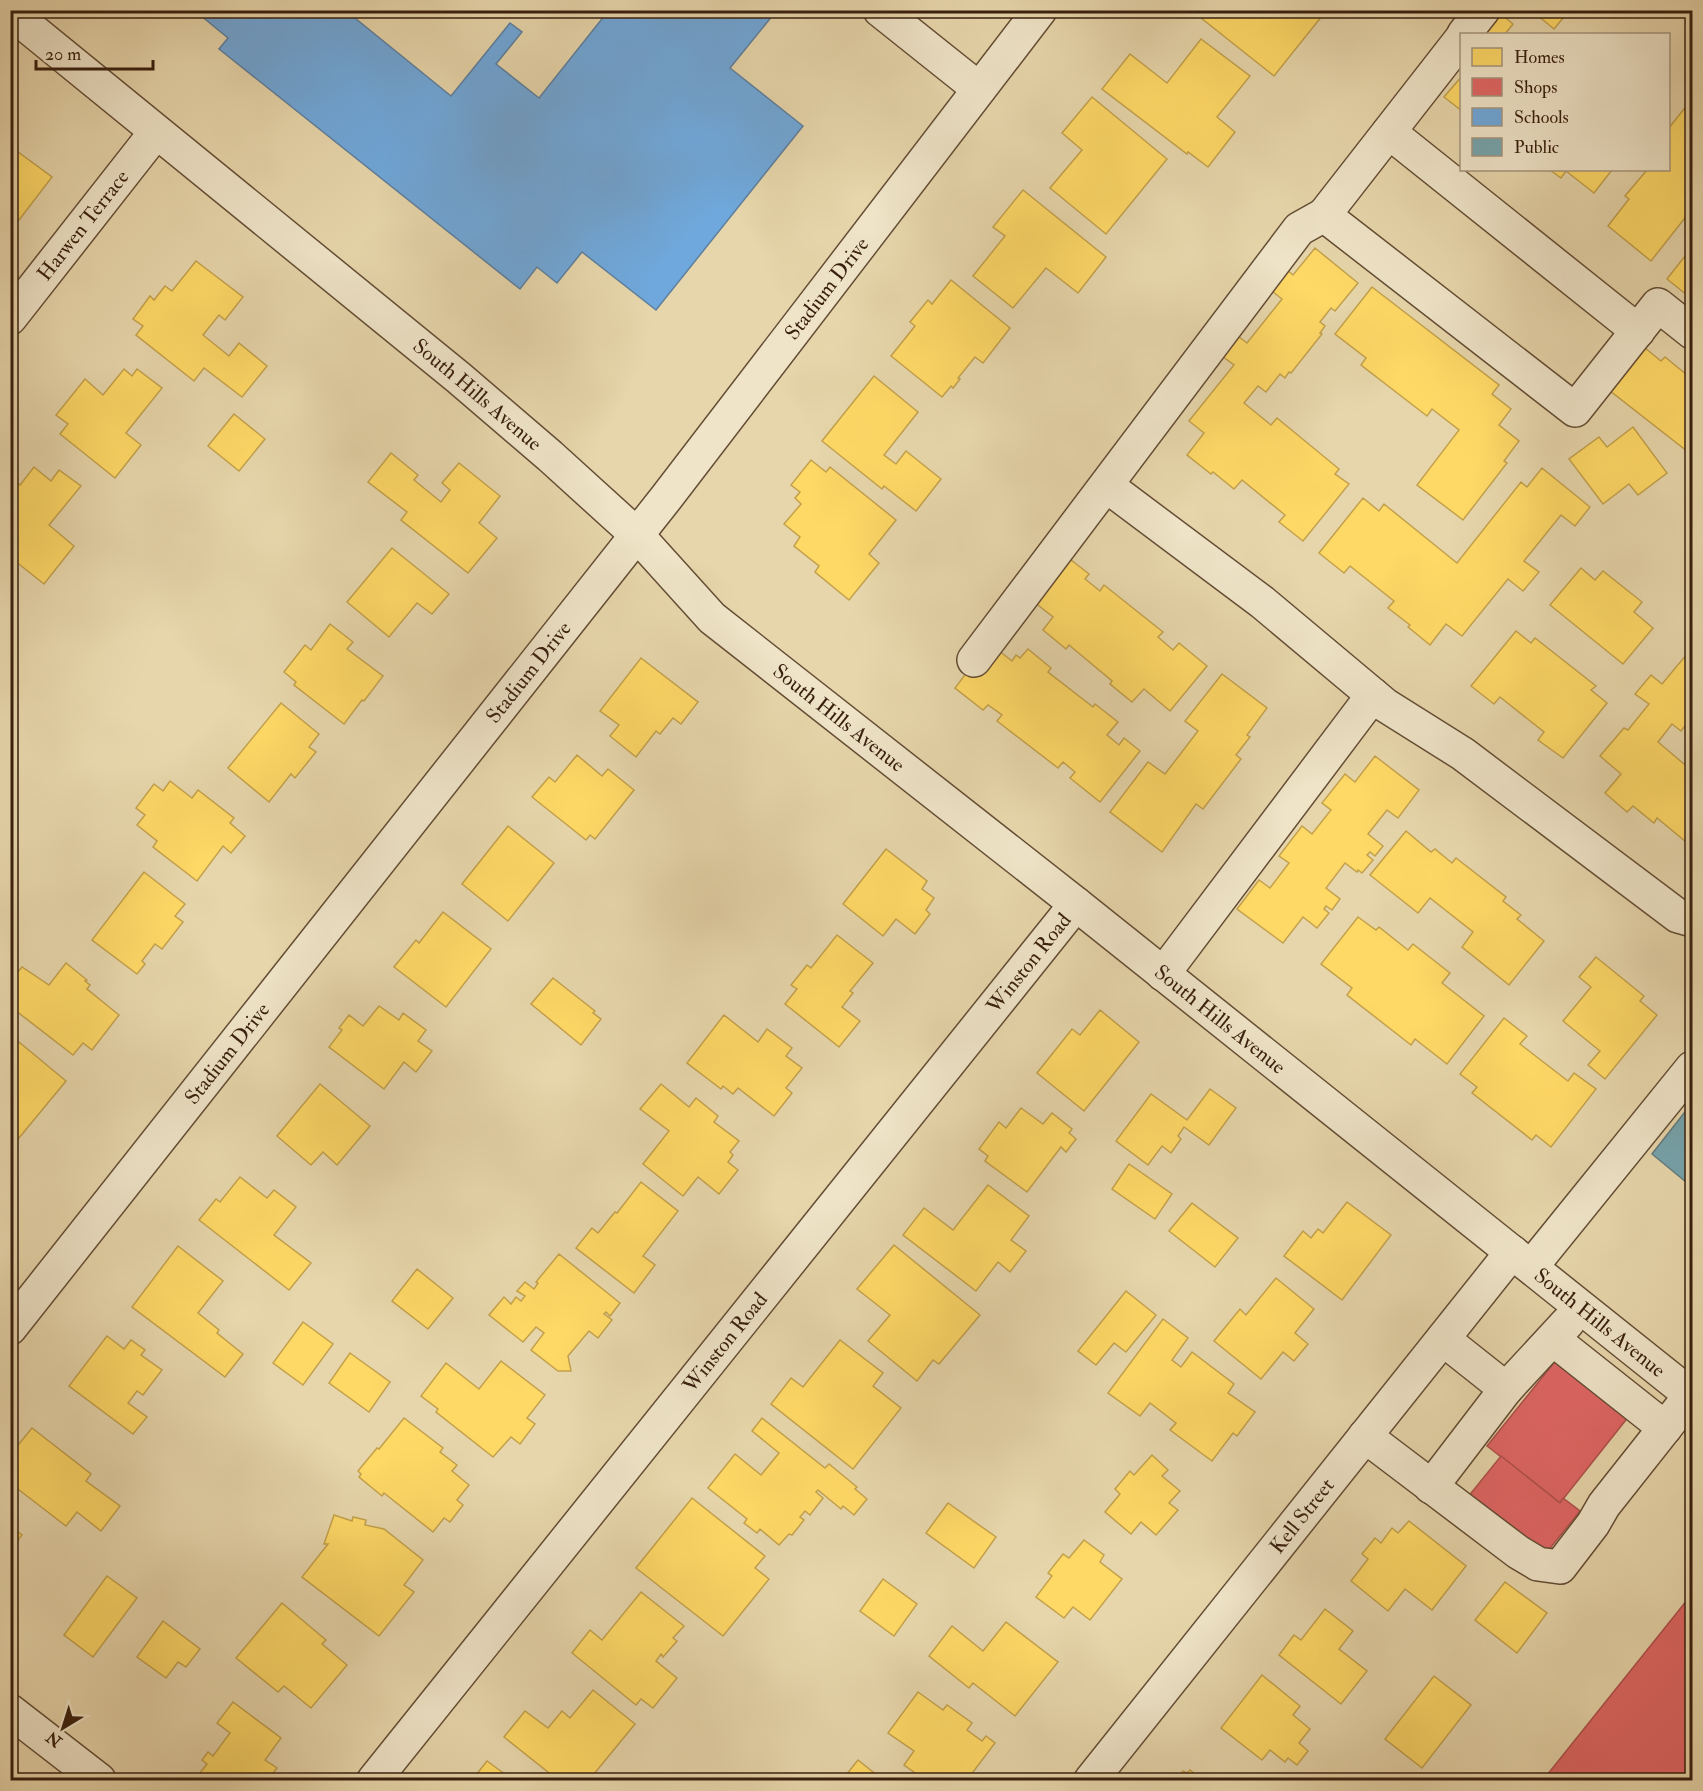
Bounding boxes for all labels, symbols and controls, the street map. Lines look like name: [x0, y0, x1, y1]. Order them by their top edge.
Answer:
scale bar: [36, 33, 153, 71]
legend: [1460, 33, 1670, 171]
text: 20 m: [45, 43, 81, 66]
text: Homes: [1514, 46, 1565, 69]
text: Shops: [1514, 76, 1557, 99]
text: Schools: [1514, 106, 1569, 129]
text: Public: [1514, 136, 1559, 159]
street label: Harwen Terrace: [31, 164, 135, 286]
street label: Stadium Drive: [779, 231, 875, 345]
street label: South Hills Avenue: [407, 332, 548, 457]
street label: Stadium Drive: [480, 615, 577, 729]
street label: South Hills Avenue: [767, 657, 911, 778]
street label: Winston Road: [980, 907, 1078, 1019]
street label: South Hills Avenue: [1149, 958, 1292, 1080]
street label: Stadium Drive: [178, 997, 276, 1110]
street label: South Hills Avenue: [1529, 1262, 1671, 1383]
street label: Winston Road: [676, 1286, 774, 1399]
street label: Kell Street: [1263, 1472, 1340, 1559]
north arrow: [33, 1698, 93, 1758]
text: N: [42, 1726, 67, 1752]

